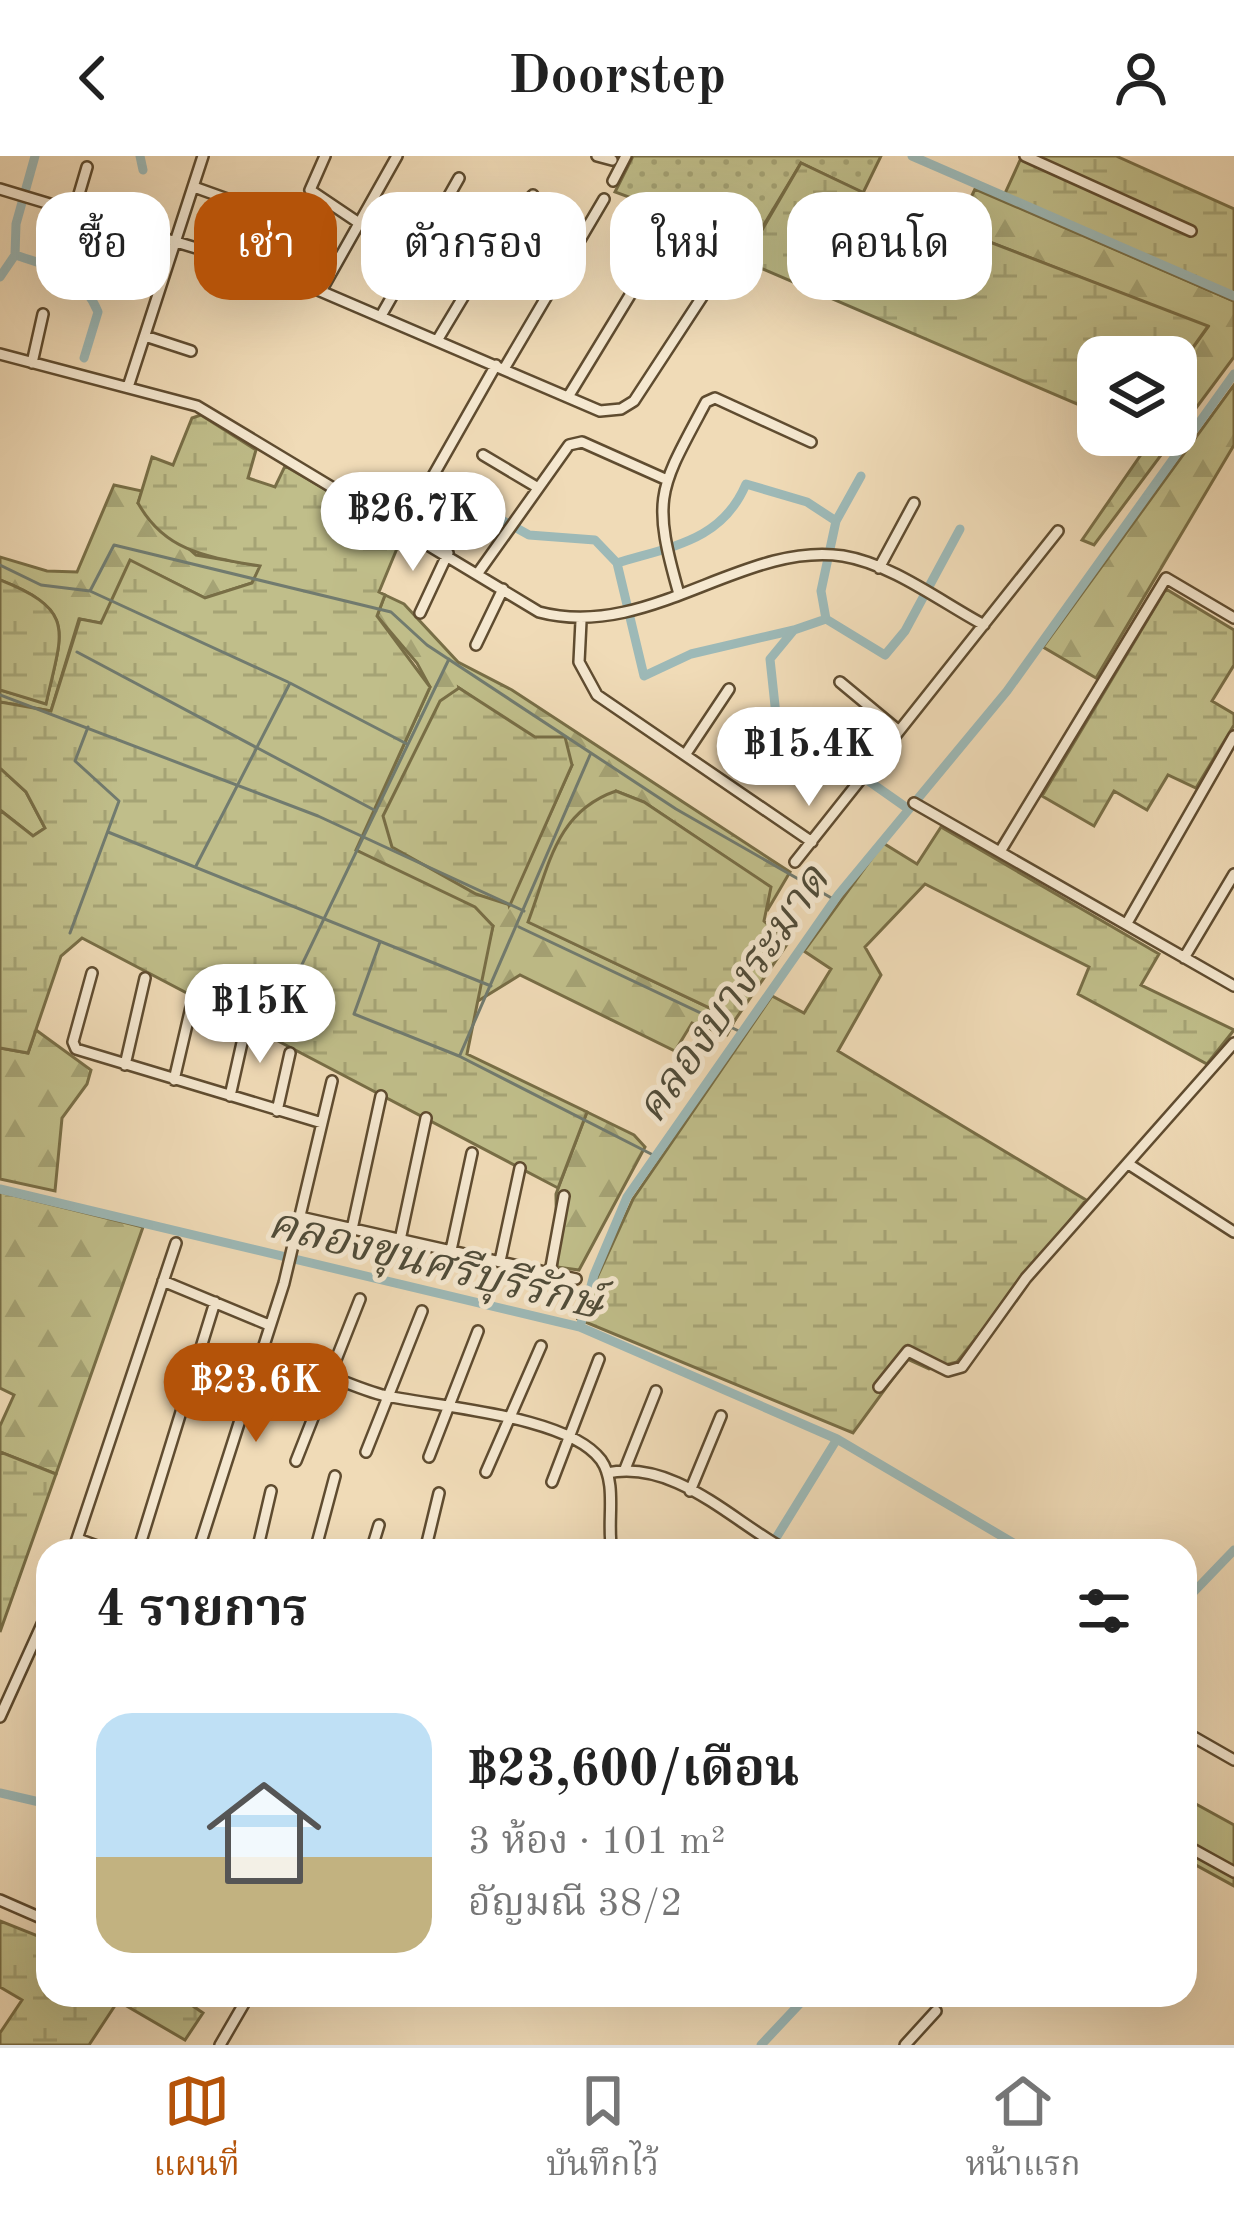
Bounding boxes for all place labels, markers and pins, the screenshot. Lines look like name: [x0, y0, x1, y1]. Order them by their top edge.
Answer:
pin: ฿26.7K: [315, 472, 511, 574]
pin: ฿15.4K: [711, 707, 907, 809]
pin: ฿15K: [189, 964, 331, 1066]
pin: ฿23.6K: [158, 1343, 354, 1445]

